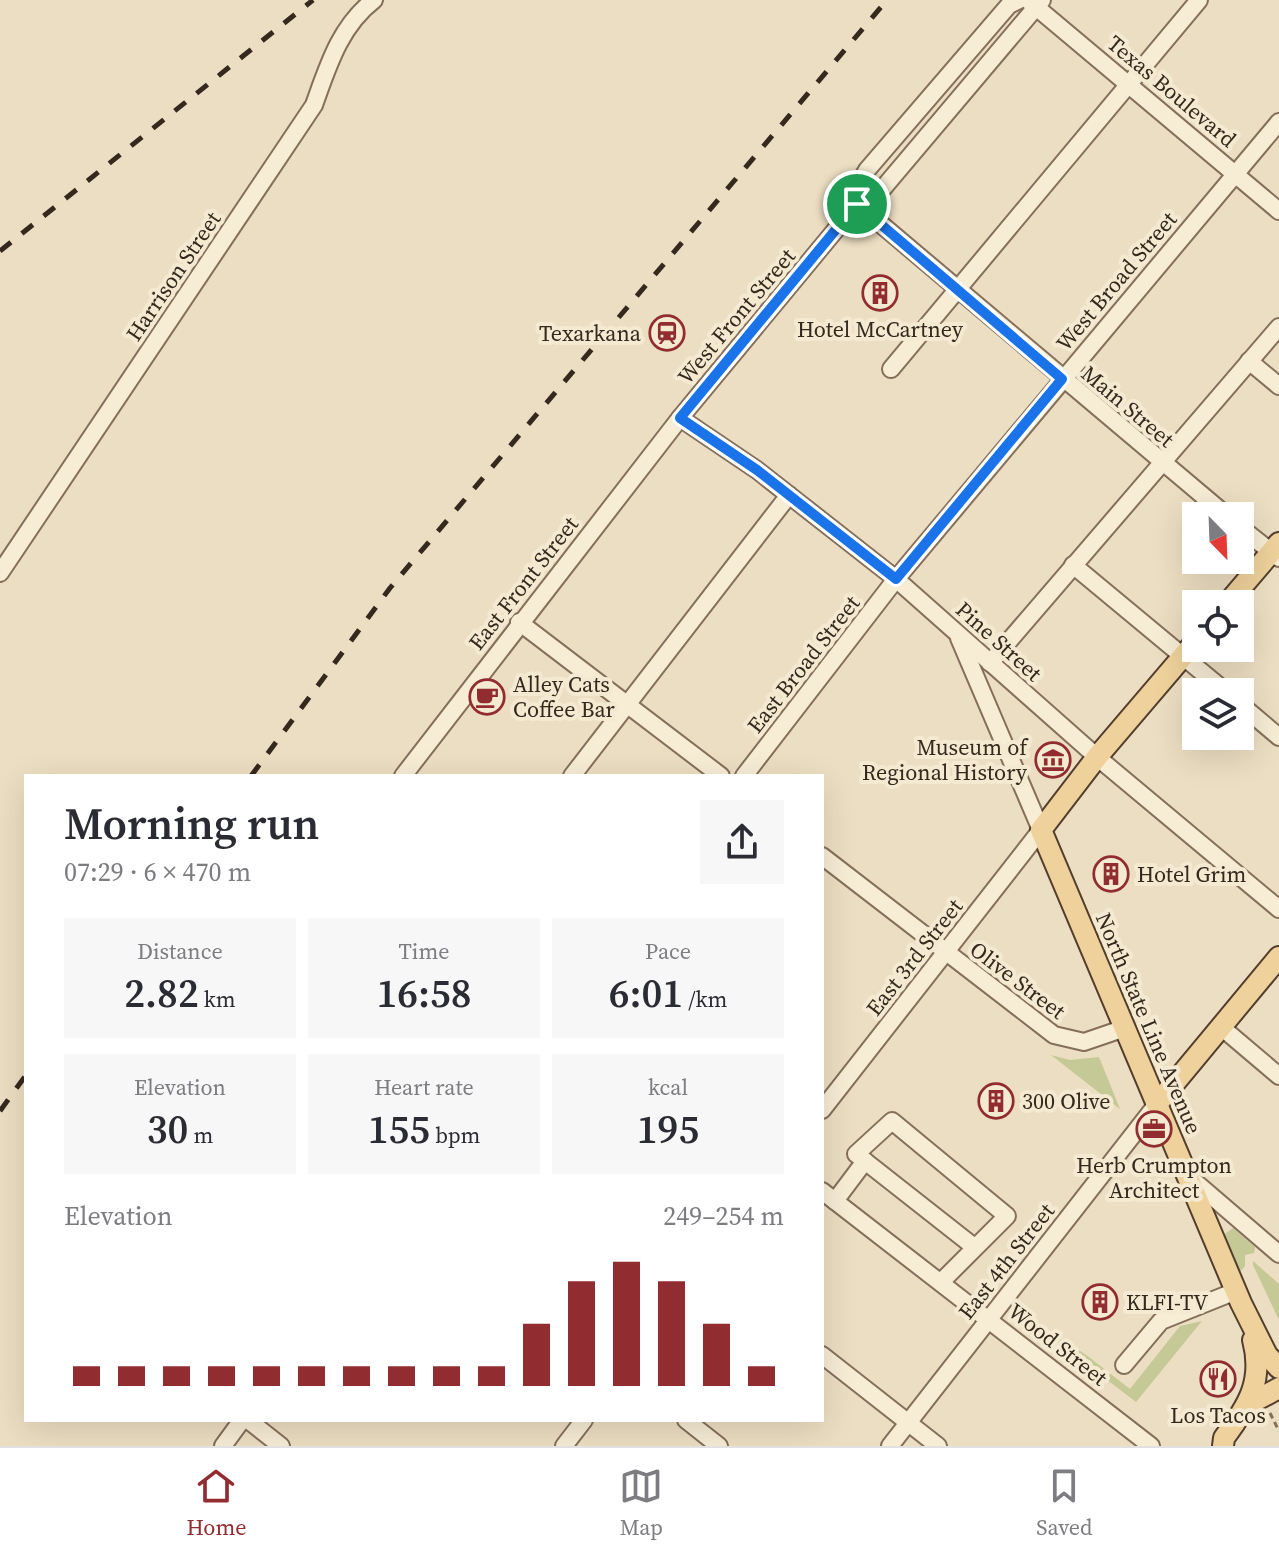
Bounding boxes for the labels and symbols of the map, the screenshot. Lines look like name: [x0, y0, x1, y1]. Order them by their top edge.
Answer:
street label: Texas Boulevard: [1101, 28, 1243, 154]
pin: [823, 170, 891, 238]
street label: West Broad Street: [1049, 204, 1184, 357]
street label: Harrison Street: [119, 205, 228, 347]
street label: West Front Street: [670, 241, 802, 390]
building icon: Hotel McCartney: [861, 274, 899, 312]
station icon: Texarkana: [648, 314, 686, 352]
place label: Hotel McCartney: [797, 314, 964, 344]
place label: Texarkana: [539, 318, 642, 348]
street label: Main Street: [1075, 358, 1181, 454]
north arrow: [1182, 502, 1254, 574]
street label: East Front Street: [461, 509, 585, 656]
street label: East Broad Street: [740, 588, 867, 739]
street label: Pine Street: [949, 594, 1049, 688]
place label: Alley Cats Coffee Bar: [513, 669, 616, 724]
cafe icon: Alley Cats Coffee Bar: [468, 678, 506, 716]
place label: Museum of Regional History: [862, 732, 1029, 787]
museum icon: Museum of Regional History: [1034, 741, 1072, 779]
building icon: Hotel Grim: [1092, 855, 1130, 893]
place label: Hotel Grim: [1137, 859, 1246, 889]
street label: East 3rd Street: [859, 892, 970, 1022]
street label: North State Line Avenue: [1089, 908, 1209, 1138]
street label: Olive Street: [964, 934, 1073, 1026]
building icon: 300 Olive: [977, 1082, 1015, 1120]
place label: 300 Olive: [1022, 1086, 1110, 1116]
office icon: Herb Crumpton Architect: [1135, 1110, 1173, 1148]
place label: Herb Crumpton Architect: [1076, 1150, 1232, 1205]
street label: East 4th Street: [951, 1196, 1061, 1325]
building icon: KLFI-TV: [1081, 1283, 1119, 1321]
place label: KLFI-TV: [1126, 1287, 1208, 1317]
street label: Wood Street: [1002, 1296, 1114, 1393]
restaurant icon: Los Tacos: [1199, 1360, 1237, 1398]
place label: Los Tacos: [1170, 1400, 1266, 1430]

